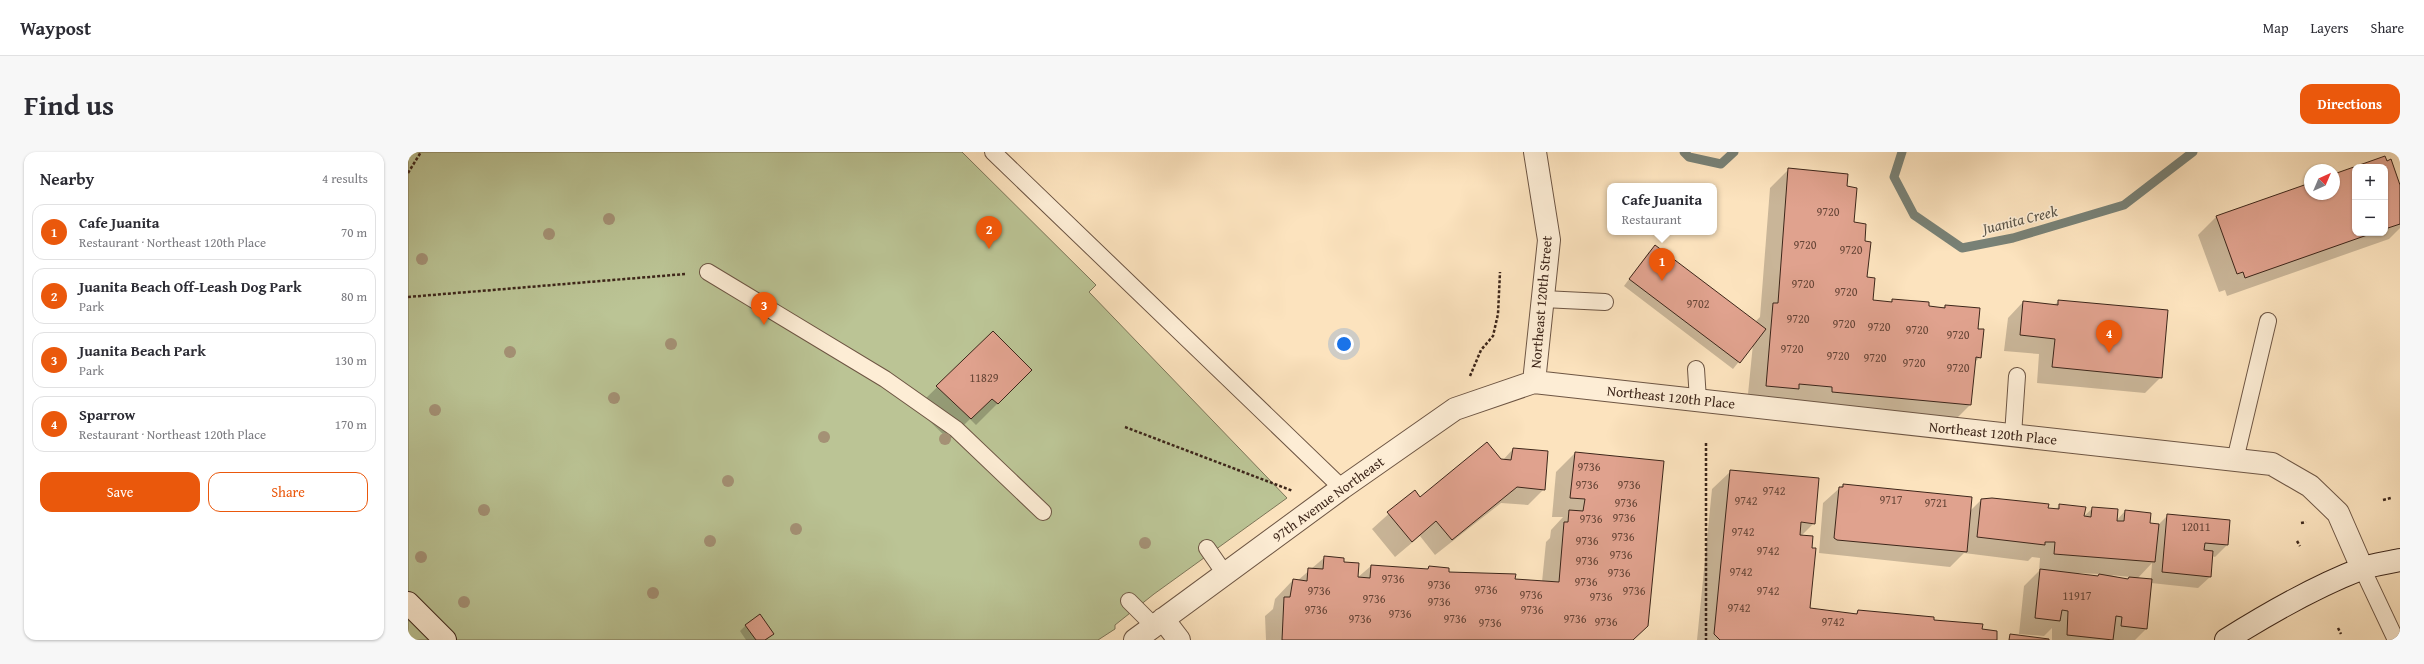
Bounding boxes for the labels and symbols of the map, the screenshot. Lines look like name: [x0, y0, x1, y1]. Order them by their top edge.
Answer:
north arrow: [2304, 164, 2340, 200]
water label: Juanita Creek: [1977, 200, 2060, 240]
house number: 9720: [1816, 203, 1840, 220]
pin: 2: [976, 216, 1002, 249]
street label: Northeast 120th Street: [1525, 235, 1557, 369]
house number: 9720: [1793, 236, 1817, 253]
house number: 9720: [1839, 241, 1863, 258]
pin: 1: [1649, 248, 1675, 281]
house number: 9720: [1791, 275, 1815, 292]
house number: 9720: [1834, 283, 1858, 300]
pin: 3: [751, 292, 777, 325]
house number: 9702: [1686, 295, 1710, 312]
house number: 9720: [1786, 310, 1810, 327]
house number: 9720: [1832, 315, 1856, 332]
house number: 9720: [1867, 318, 1891, 335]
pin: 4: [2096, 320, 2122, 353]
house number: 9720: [1905, 321, 1929, 338]
house number: 9720: [1946, 326, 1970, 343]
your location: [1334, 334, 1354, 354]
house number: 9720: [1780, 340, 1804, 357]
house number: 9720: [1826, 347, 1850, 364]
house number: 9720: [1863, 349, 1887, 366]
house number: 9720: [1902, 354, 1926, 371]
house number: 9720: [1946, 359, 1970, 376]
house number: 11829: [970, 369, 999, 386]
street label: Northeast 120th Place: [1606, 380, 1736, 414]
street label: Northeast 120th Place: [1928, 416, 2058, 450]
street label: 97th Avenue Northeast: [1268, 451, 1388, 546]
house number: 9736: [1577, 458, 1601, 475]
house number: 9736: [1575, 476, 1599, 493]
house number: 9736: [1617, 476, 1641, 493]
house number: 9742: [1762, 482, 1786, 499]
house number: 9717: [1879, 491, 1903, 508]
house number: 9742: [1734, 492, 1758, 509]
house number: 9736: [1614, 494, 1638, 511]
house number: 9721: [1924, 494, 1948, 511]
house number: 9736: [1612, 509, 1636, 526]
house number: 9736: [1579, 510, 1603, 527]
house number: 12011: [2182, 518, 2211, 535]
house number: 9742: [1731, 523, 1755, 540]
house number: 9736: [1611, 528, 1635, 545]
house number: 9736: [1575, 532, 1599, 549]
house number: 9742: [1756, 542, 1780, 559]
house number: 9736: [1609, 546, 1633, 563]
house number: 9736: [1575, 552, 1599, 569]
house number: 9742: [1729, 563, 1753, 580]
house number: 9736: [1607, 564, 1631, 581]
house number: 9736: [1381, 570, 1405, 587]
house number: 9736: [1574, 573, 1598, 590]
house number: 9736: [1427, 576, 1451, 593]
house number: 9736: [1474, 581, 1498, 598]
house number: 9736: [1307, 582, 1331, 599]
house number: 9736: [1622, 582, 1646, 599]
house number: 9742: [1756, 582, 1780, 599]
house number: 9736: [1519, 586, 1543, 603]
house number: 11917: [2063, 587, 2092, 604]
house number: 9736: [1589, 588, 1613, 605]
house number: 9736: [1362, 590, 1386, 607]
house number: 9736: [1427, 593, 1451, 610]
house number: 9742: [1727, 599, 1751, 616]
house number: 9736: [1304, 601, 1328, 618]
house number: 9736: [1520, 601, 1544, 618]
house number: 9736: [1388, 605, 1412, 622]
house number: 9736: [1348, 610, 1372, 627]
house number: 9736: [1443, 610, 1467, 627]
house number: 9736: [1563, 610, 1587, 627]
house number: 9736: [1594, 613, 1618, 630]
house number: 9742: [1821, 613, 1845, 630]
house number: 9736: [1478, 614, 1502, 631]

